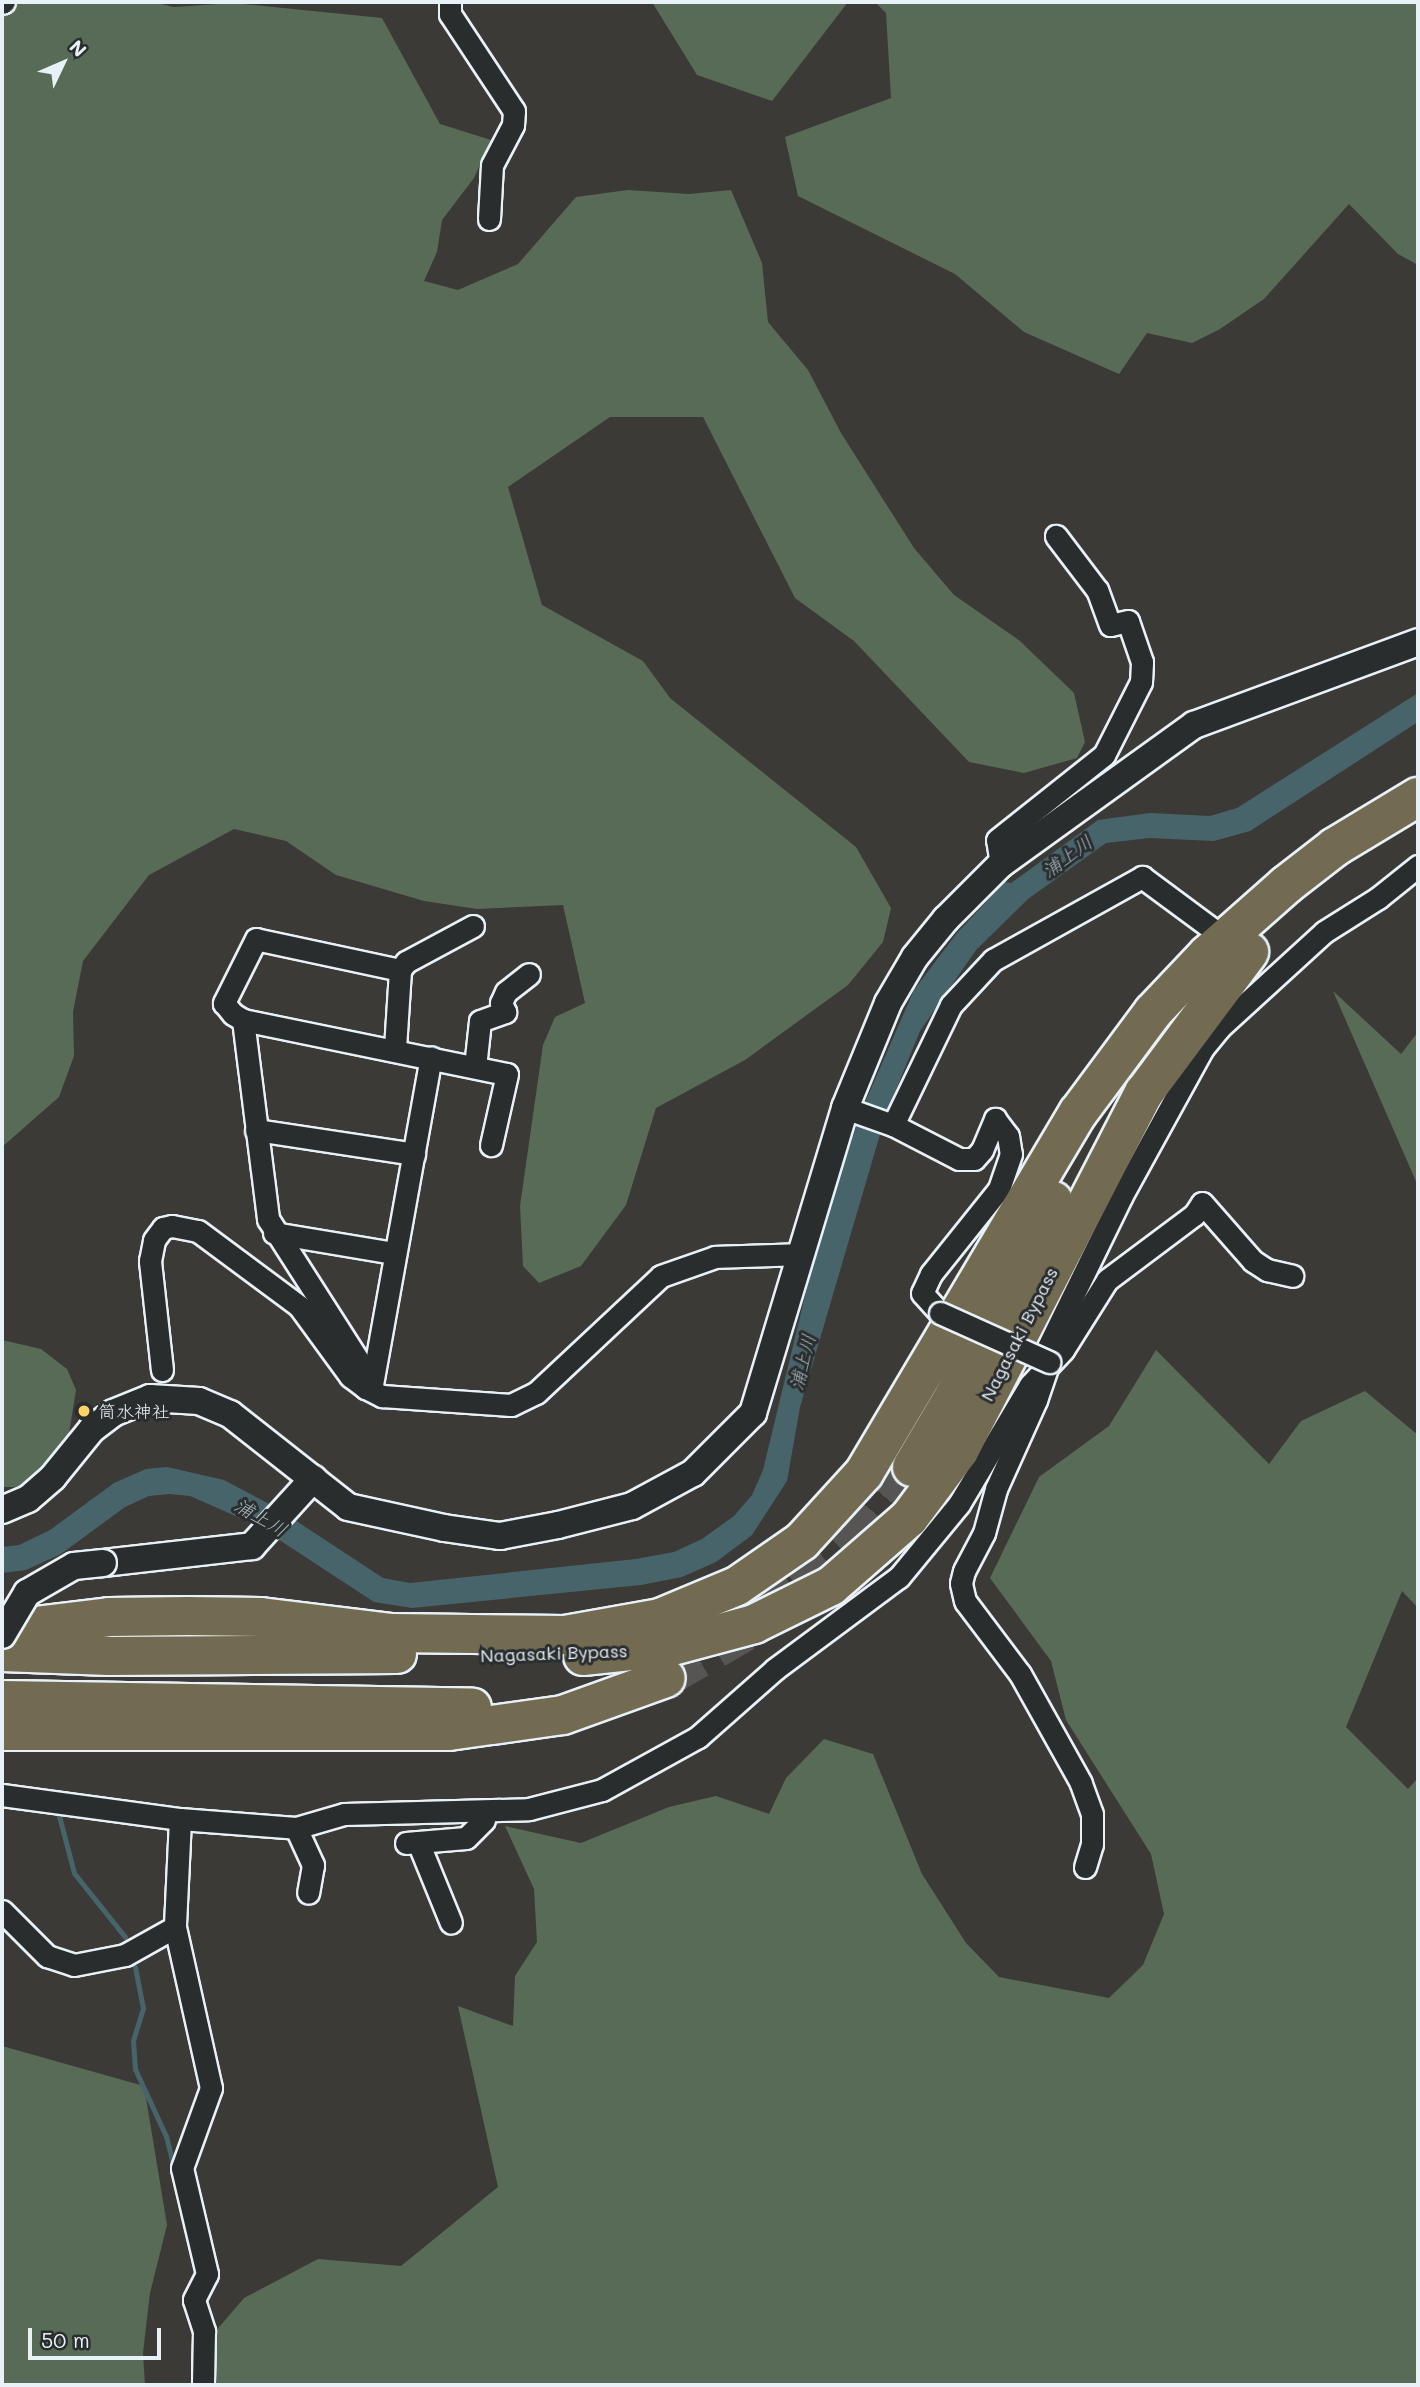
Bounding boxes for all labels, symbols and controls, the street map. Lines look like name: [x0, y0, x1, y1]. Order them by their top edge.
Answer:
north arrow: [28, 28, 98, 98]
text: N: [64, 34, 92, 62]
water label: 浦上川: [1037, 830, 1097, 882]
street label: Nagasaki Bypass: [976, 1263, 1062, 1405]
water label: 浦上川: [784, 1332, 820, 1392]
place label: 筒水神社: [98, 1400, 170, 1422]
marker: 筒水神社: [76, 1403, 92, 1419]
water label: 浦上川: [231, 1493, 291, 1541]
street label: Nagasaki Bypass: [480, 1640, 628, 1666]
scale bar: [32, 2314, 164, 2358]
text: 50 m: [41, 2326, 90, 2353]

